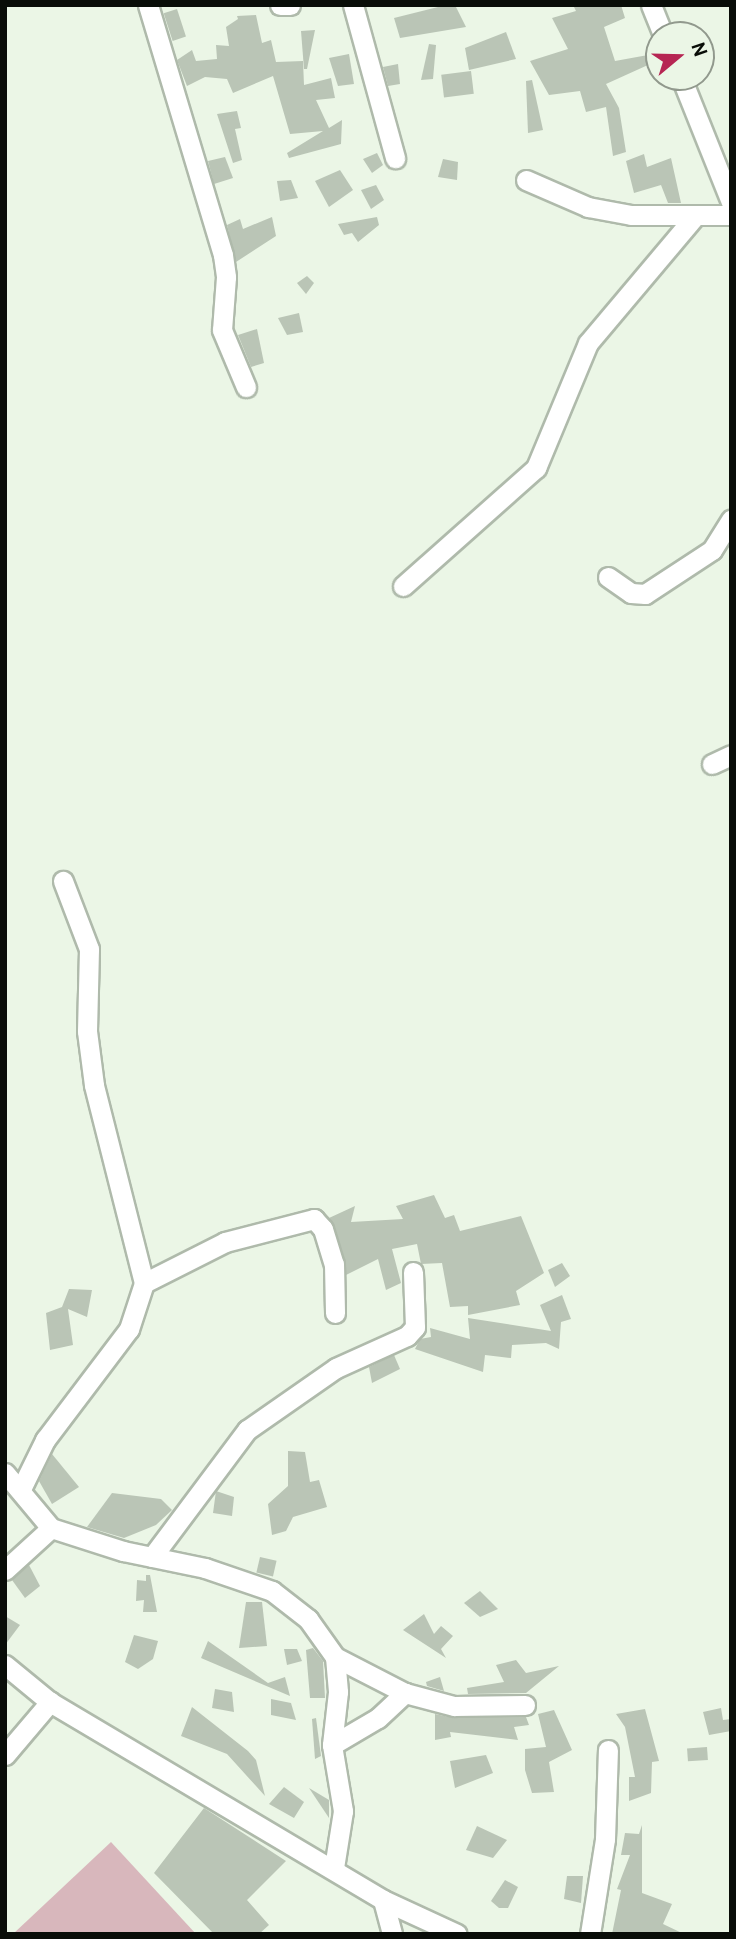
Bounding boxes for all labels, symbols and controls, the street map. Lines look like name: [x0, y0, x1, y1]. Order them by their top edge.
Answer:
north arrow: [645, 21, 715, 91]
text: N: [684, 39, 712, 60]

